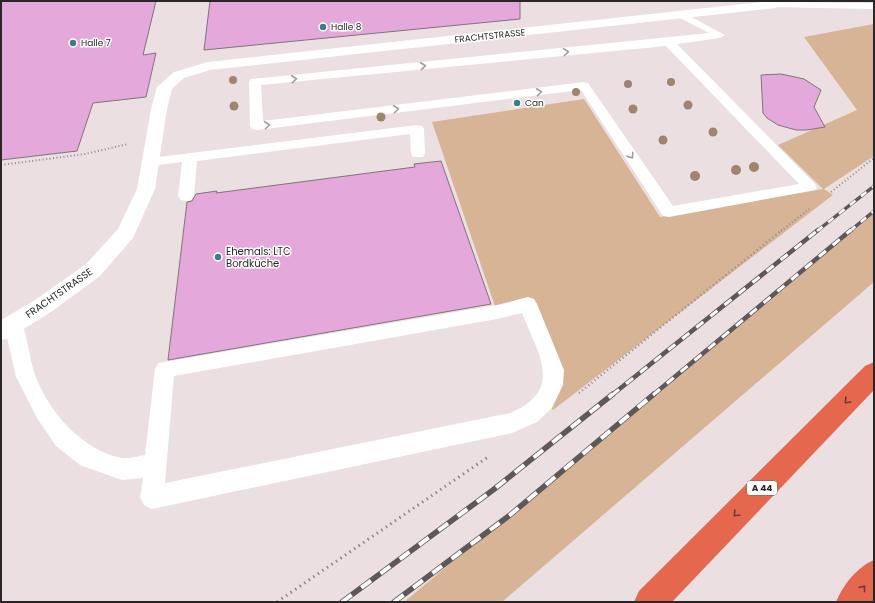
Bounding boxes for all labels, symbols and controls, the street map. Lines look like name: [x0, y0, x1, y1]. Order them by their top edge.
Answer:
place label: Halle 8: [331, 21, 362, 33]
marker: Halle 8: [318, 22, 328, 32]
street label: FRACHTSTRASSE: [454, 26, 526, 46]
place label: Halle 7: [81, 37, 111, 49]
marker: Halle 7: [68, 38, 78, 48]
one-way arrow: [563, 47, 570, 56]
one-way arrow: [420, 62, 426, 71]
one-way arrow: [291, 74, 297, 83]
one-way arrow: [536, 87, 542, 96]
place label: Can: [525, 97, 544, 109]
marker: Can: [512, 98, 522, 108]
one-way arrow: [393, 105, 399, 114]
one-way arrow: [264, 120, 270, 129]
one-way arrow: [627, 152, 634, 159]
place label: Ehemals: LTC Bordküche: [226, 244, 291, 271]
marker: Ehemals: LTC Bordküche: [213, 252, 223, 262]
street label: FRACHTSTRASSE: [22, 264, 96, 322]
one-way arrow: [844, 396, 852, 404]
road number: A 44: [747, 481, 777, 495]
one-way arrow: [733, 509, 741, 517]
one-way arrow: [859, 586, 866, 593]

